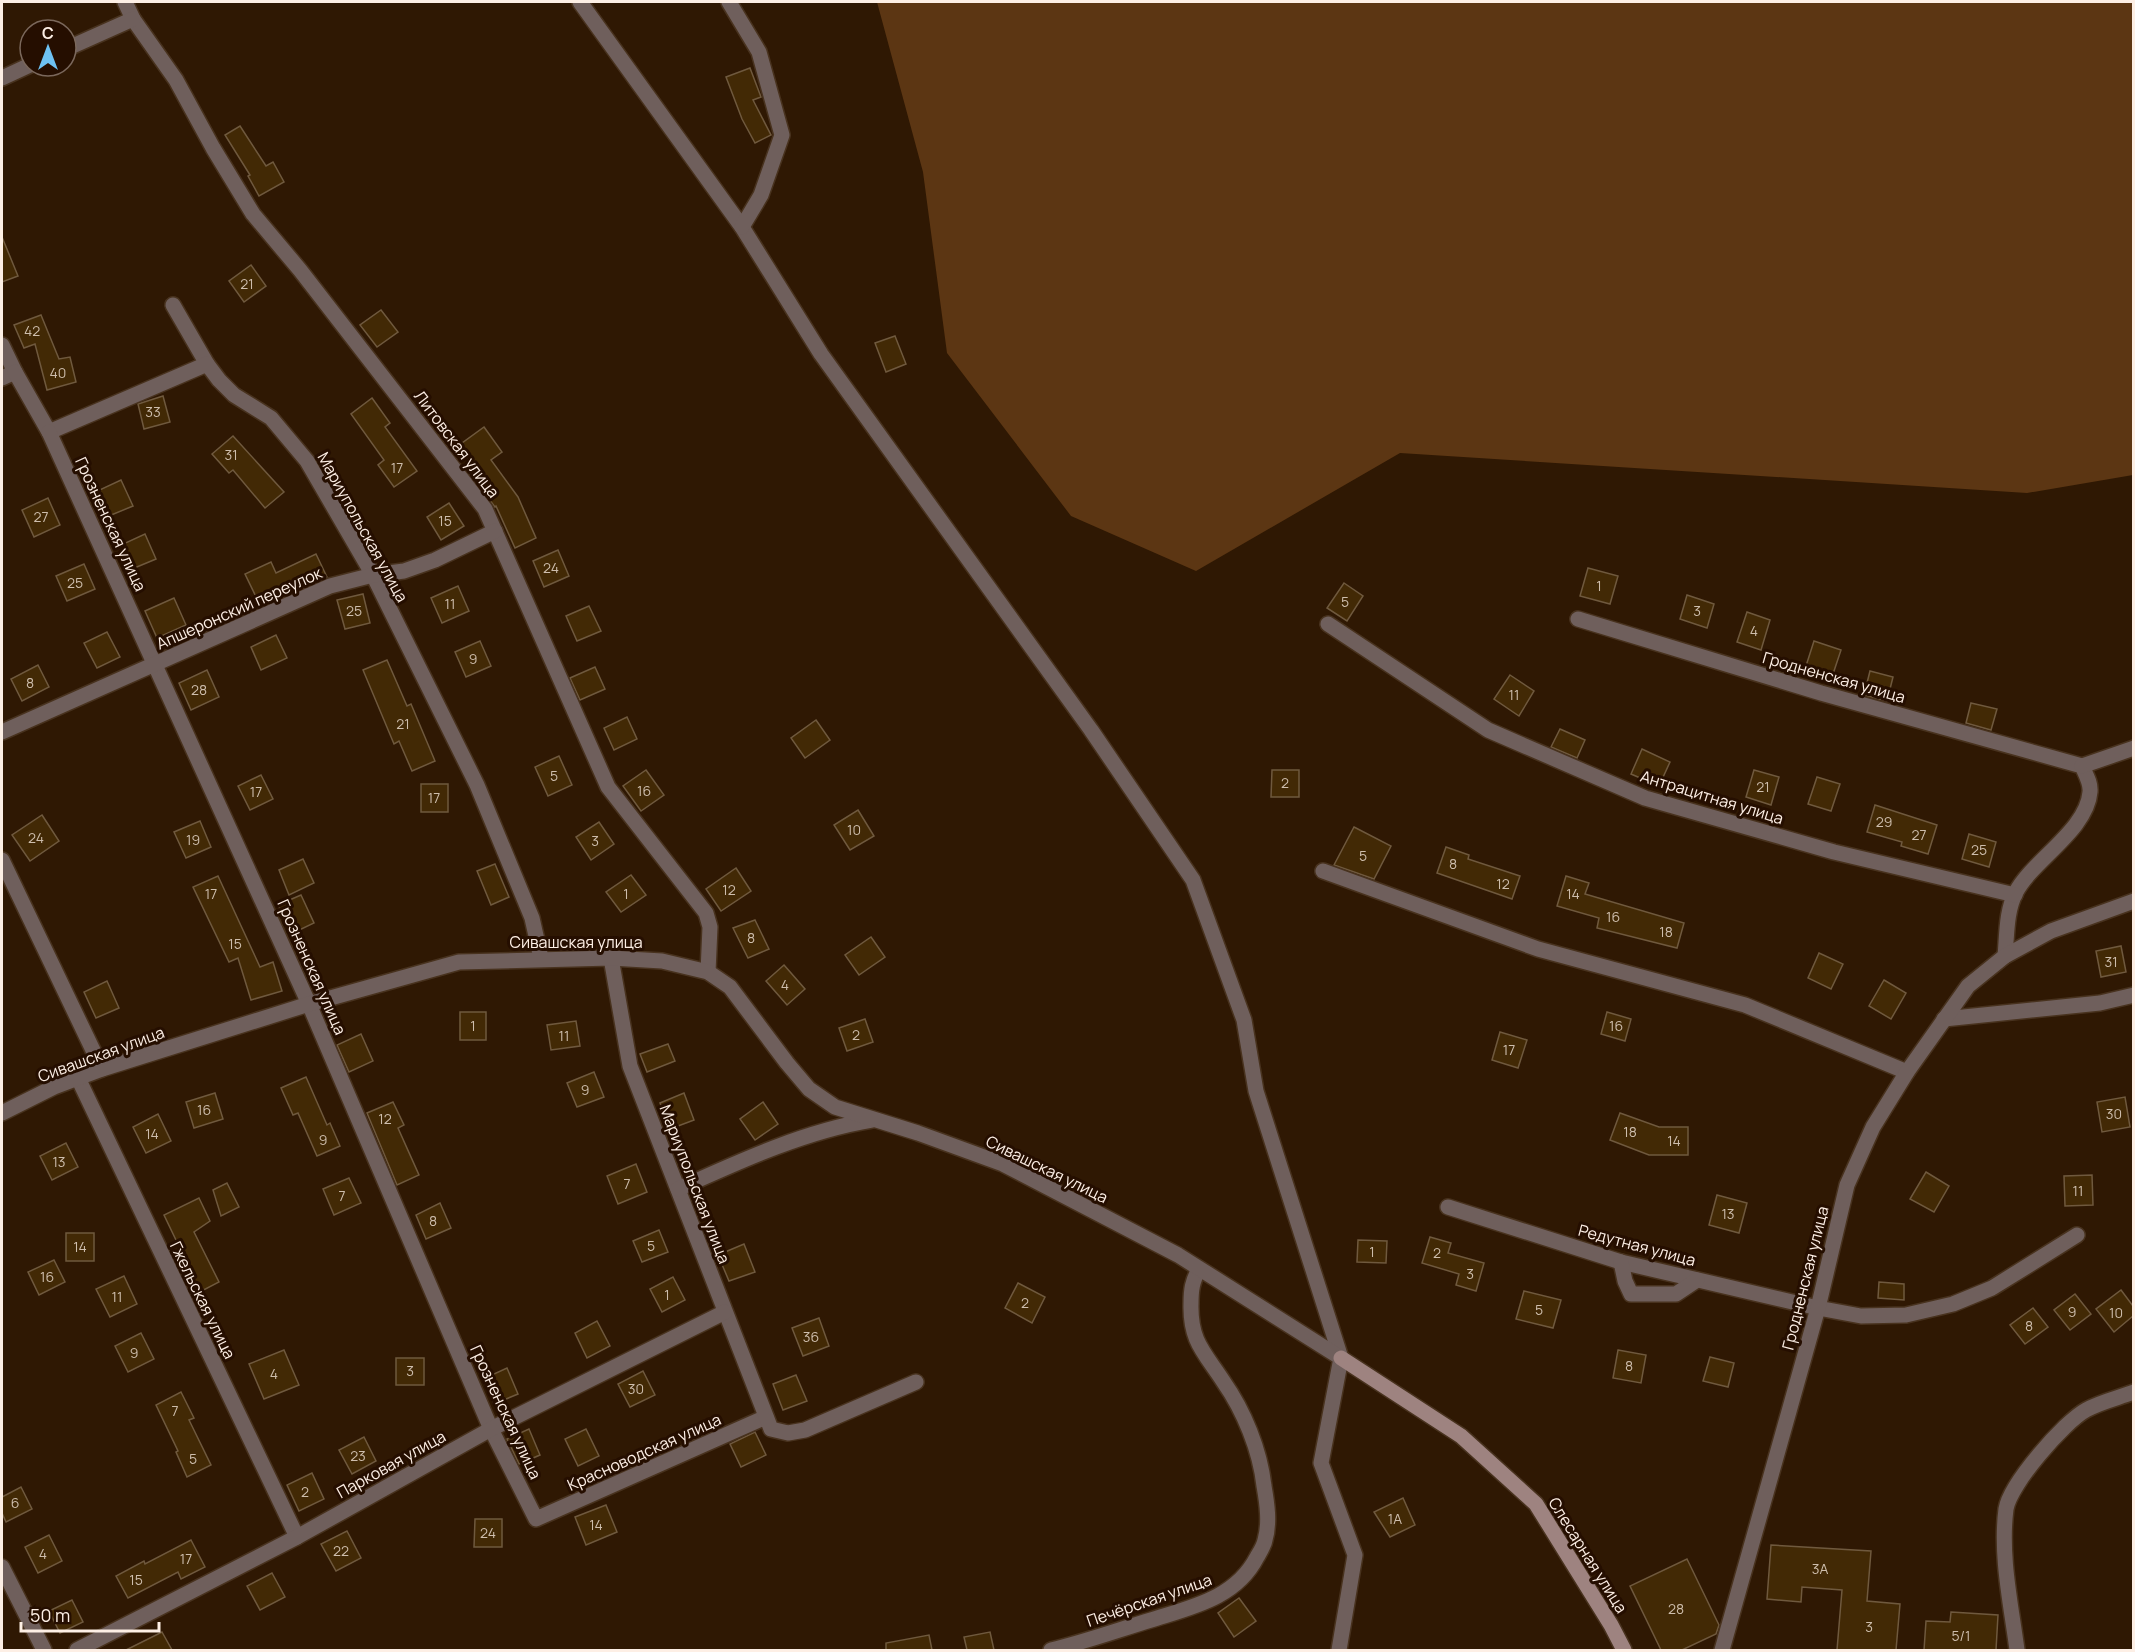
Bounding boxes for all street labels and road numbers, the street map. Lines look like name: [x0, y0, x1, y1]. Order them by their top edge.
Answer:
street label: Литовская улица: [409, 386, 505, 502]
street label: Мариупольская улица: [313, 448, 413, 606]
street label: Грозненская улица: [70, 453, 152, 595]
street label: Апшеронский переулок: [153, 561, 326, 654]
street label: Гродненская улица: [1760, 646, 1908, 708]
street label: Антрацитная улица: [1638, 765, 1786, 829]
street label: Грозненская улица: [272, 896, 352, 1038]
street label: Сивашская улица: [509, 931, 643, 953]
street label: Сивашская улица: [35, 1021, 167, 1087]
street label: Мариупольская улица: [655, 1101, 735, 1267]
street label: Сивашская улица: [982, 1130, 1112, 1208]
street label: Гродненская улица: [1777, 1204, 1833, 1352]
street label: Редутная улица: [1576, 1219, 1698, 1271]
street label: Гжельская улица: [165, 1238, 241, 1362]
street label: Грозненская улица: [465, 1341, 547, 1483]
street label: Красноводская улица: [564, 1408, 724, 1496]
street label: Парковая улица: [333, 1425, 449, 1503]
street label: Слесарная улица: [1543, 1493, 1633, 1617]
street label: Печёрская улица: [1084, 1568, 1214, 1632]

